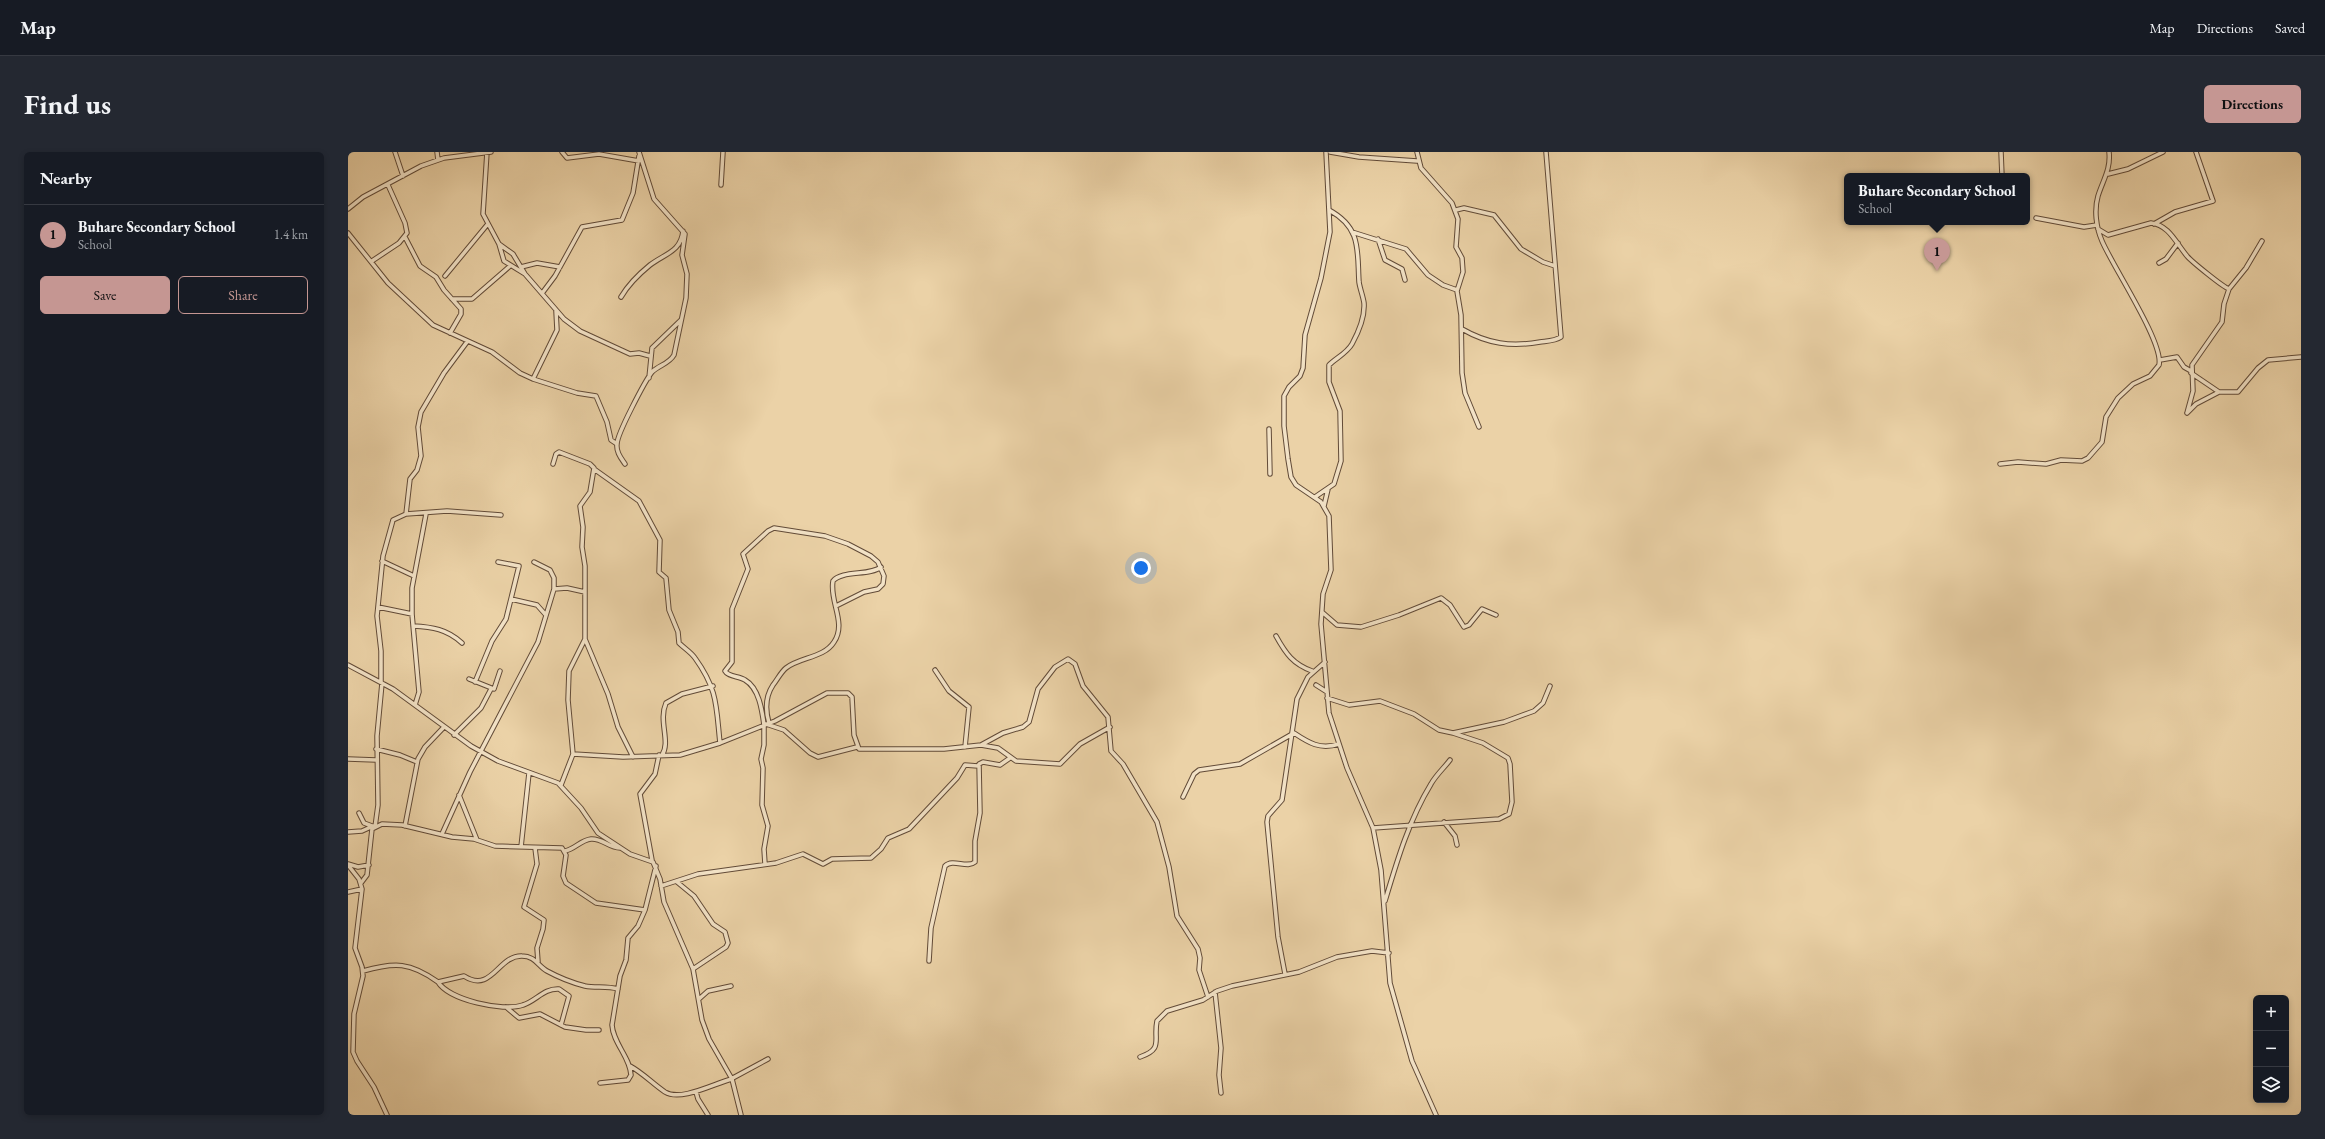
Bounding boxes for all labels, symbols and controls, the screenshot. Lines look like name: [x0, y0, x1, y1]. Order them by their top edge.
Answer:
text: Map: [20, 15, 56, 40]
text: Map: [2149, 19, 2175, 37]
text: Directions: [2197, 19, 2253, 37]
text: Saved: [2275, 19, 2305, 37]
button: Directions: [2204, 85, 2301, 123]
text: Find us: [24, 86, 111, 122]
text: Nearby: [40, 167, 92, 189]
popup: [1844, 173, 2030, 225]
text: Buhare Secondary School: [1858, 181, 2016, 200]
text: School: [1858, 200, 1892, 217]
text: Buhare Secondary School: [78, 217, 235, 236]
text: 1: [50, 226, 56, 243]
text: 1.4 km: [274, 226, 308, 243]
text: School: [78, 236, 112, 253]
pin: 1: [1924, 238, 1950, 271]
button: Save: [40, 276, 170, 314]
button: Share: [178, 276, 308, 314]
your location: [1131, 558, 1151, 578]
map controls: [2253, 995, 2289, 1103]
button: +: [2253, 995, 2289, 1031]
button: −: [2253, 1031, 2289, 1067]
button: layers: [2253, 1067, 2289, 1103]

